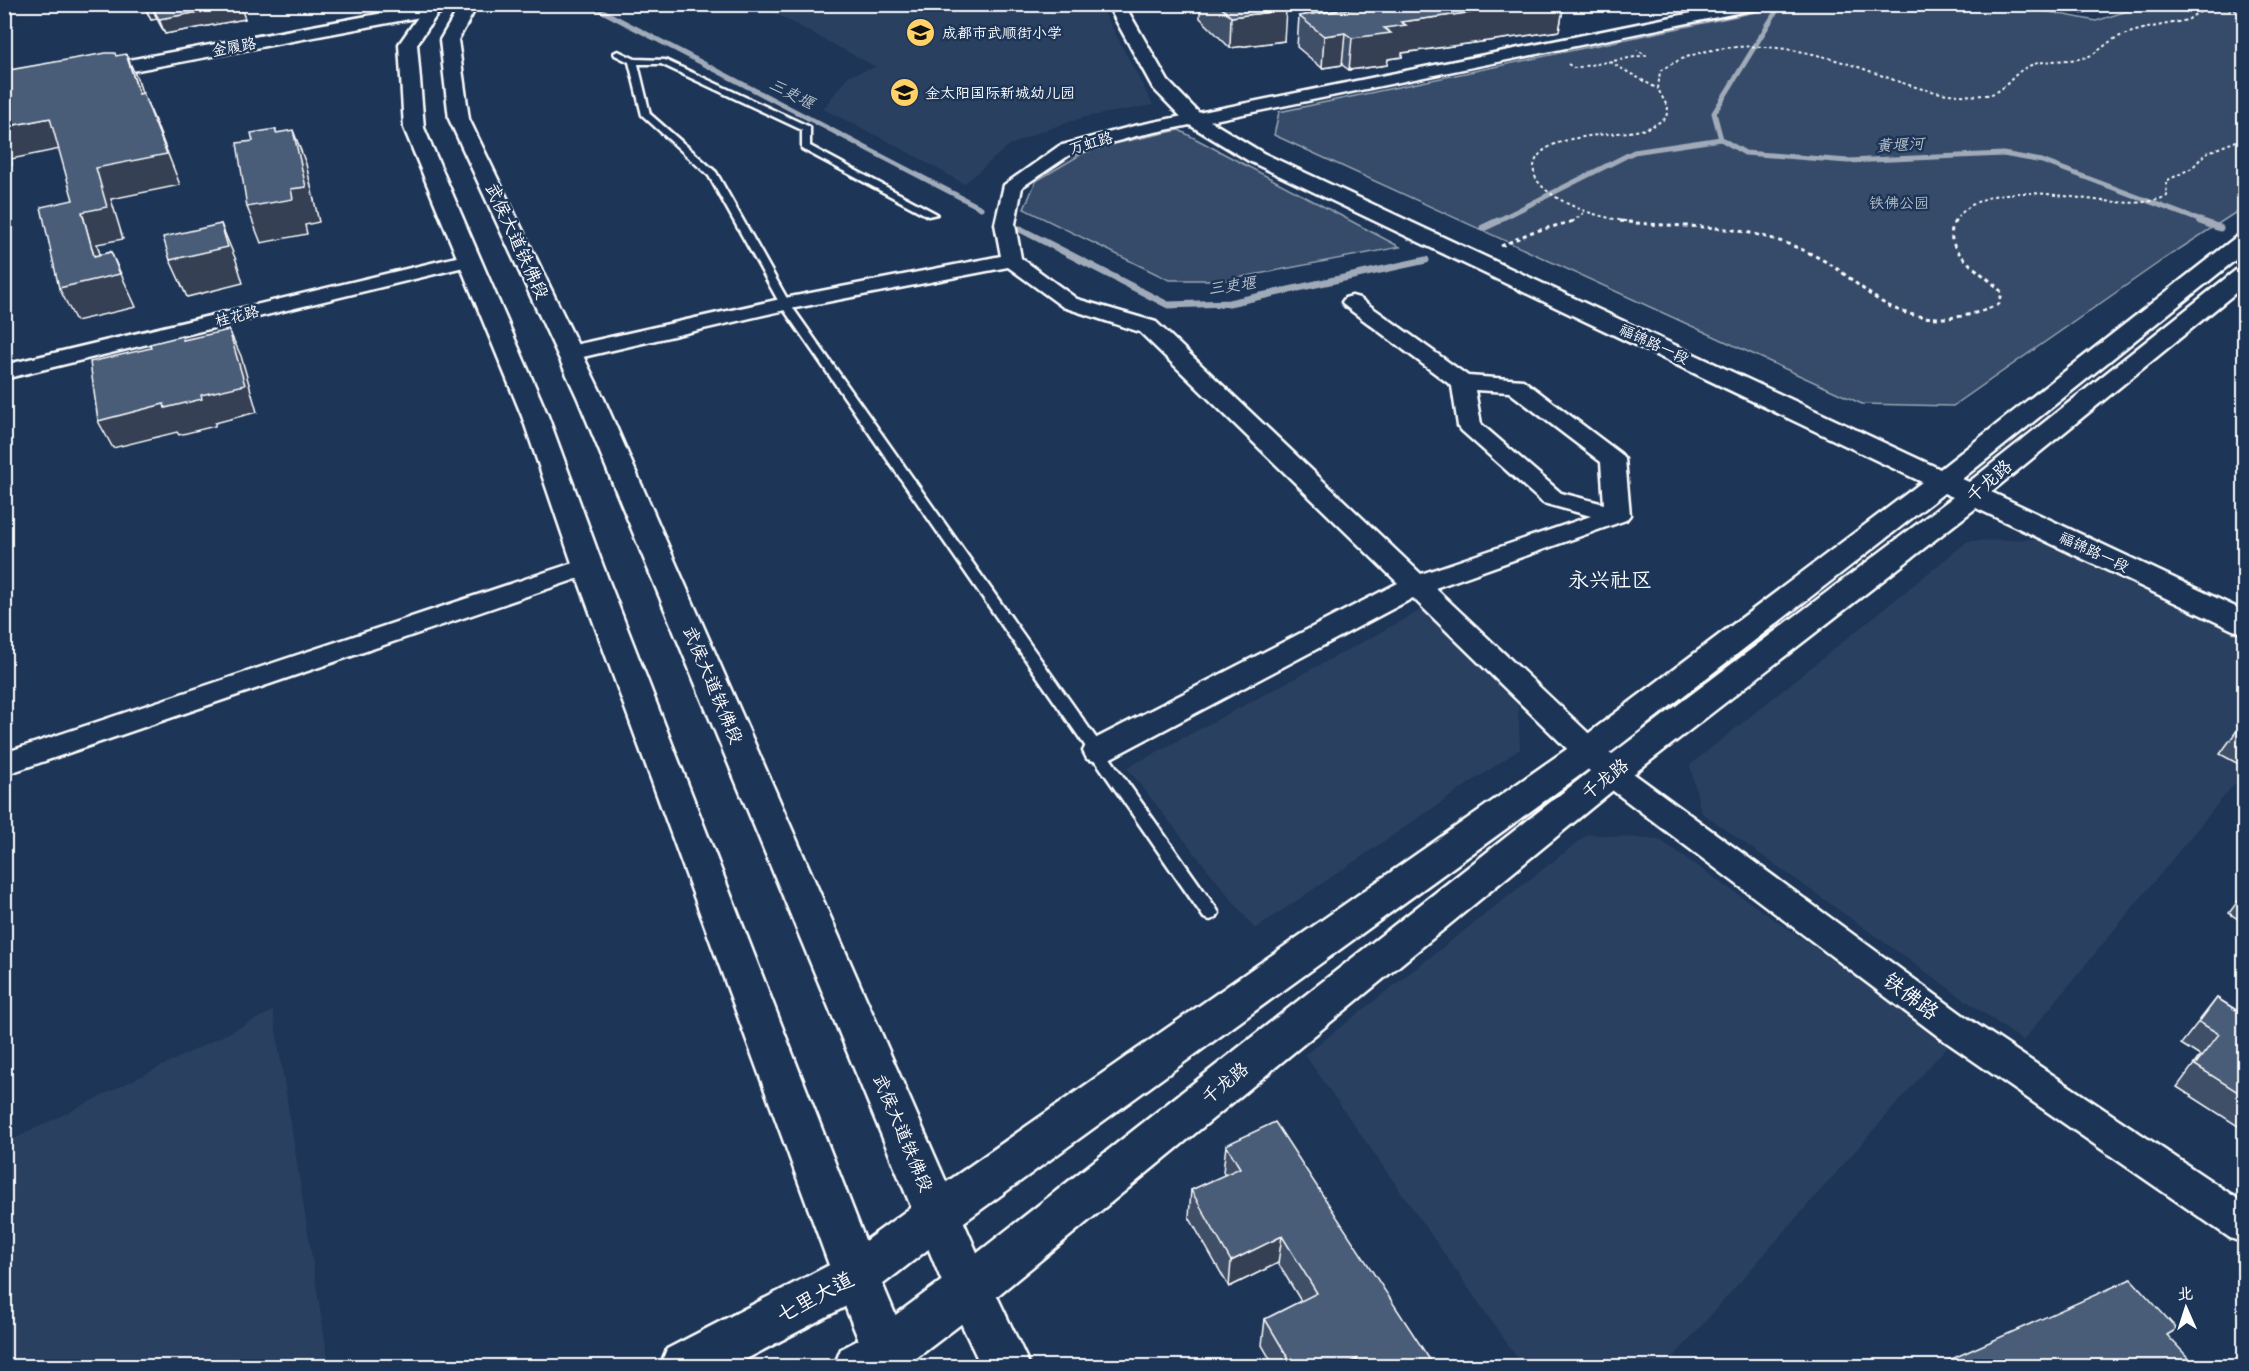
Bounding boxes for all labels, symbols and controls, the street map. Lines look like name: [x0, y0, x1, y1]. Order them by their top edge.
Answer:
school or university icon: 成都市武顺街小学: [905, 17, 937, 49]
place label: 成都市武顺街小学: [942, 24, 1062, 42]
street label: 金履路: [210, 34, 258, 60]
water label: 三吏堰: [766, 75, 819, 114]
school or university icon: 金太阳国际新城幼儿园: [888, 77, 920, 109]
place label: 金太阳国际新城幼儿园: [925, 84, 1075, 102]
street label: 万虹路: [1067, 128, 1115, 158]
water label: 黄堰河: [1876, 135, 1927, 155]
street label: 武侯大道铁佛段: [480, 180, 553, 303]
park label: 铁佛公园: [1869, 194, 1929, 212]
water label: 三吏堰: [1207, 273, 1259, 298]
street label: 桂花路: [213, 302, 261, 330]
street label: 福锦路一段: [1616, 320, 1692, 368]
street label: 千龙路: [1962, 456, 2016, 507]
street label: 福锦路一段: [2056, 528, 2132, 576]
district label: 永兴社区: [1568, 568, 1652, 592]
street label: 武侯大道铁佛段: [678, 623, 747, 747]
street label: 千龙路: [1578, 754, 1633, 804]
street label: 铁佛路: [1879, 967, 1943, 1025]
street label: 千龙路: [1198, 1058, 1253, 1109]
street label: 武侯大道铁佛段: [868, 1071, 937, 1195]
street label: 七里大道: [772, 1267, 858, 1327]
north arrow: [2156, 1278, 2216, 1338]
text: 北: [2177, 1285, 2194, 1303]

